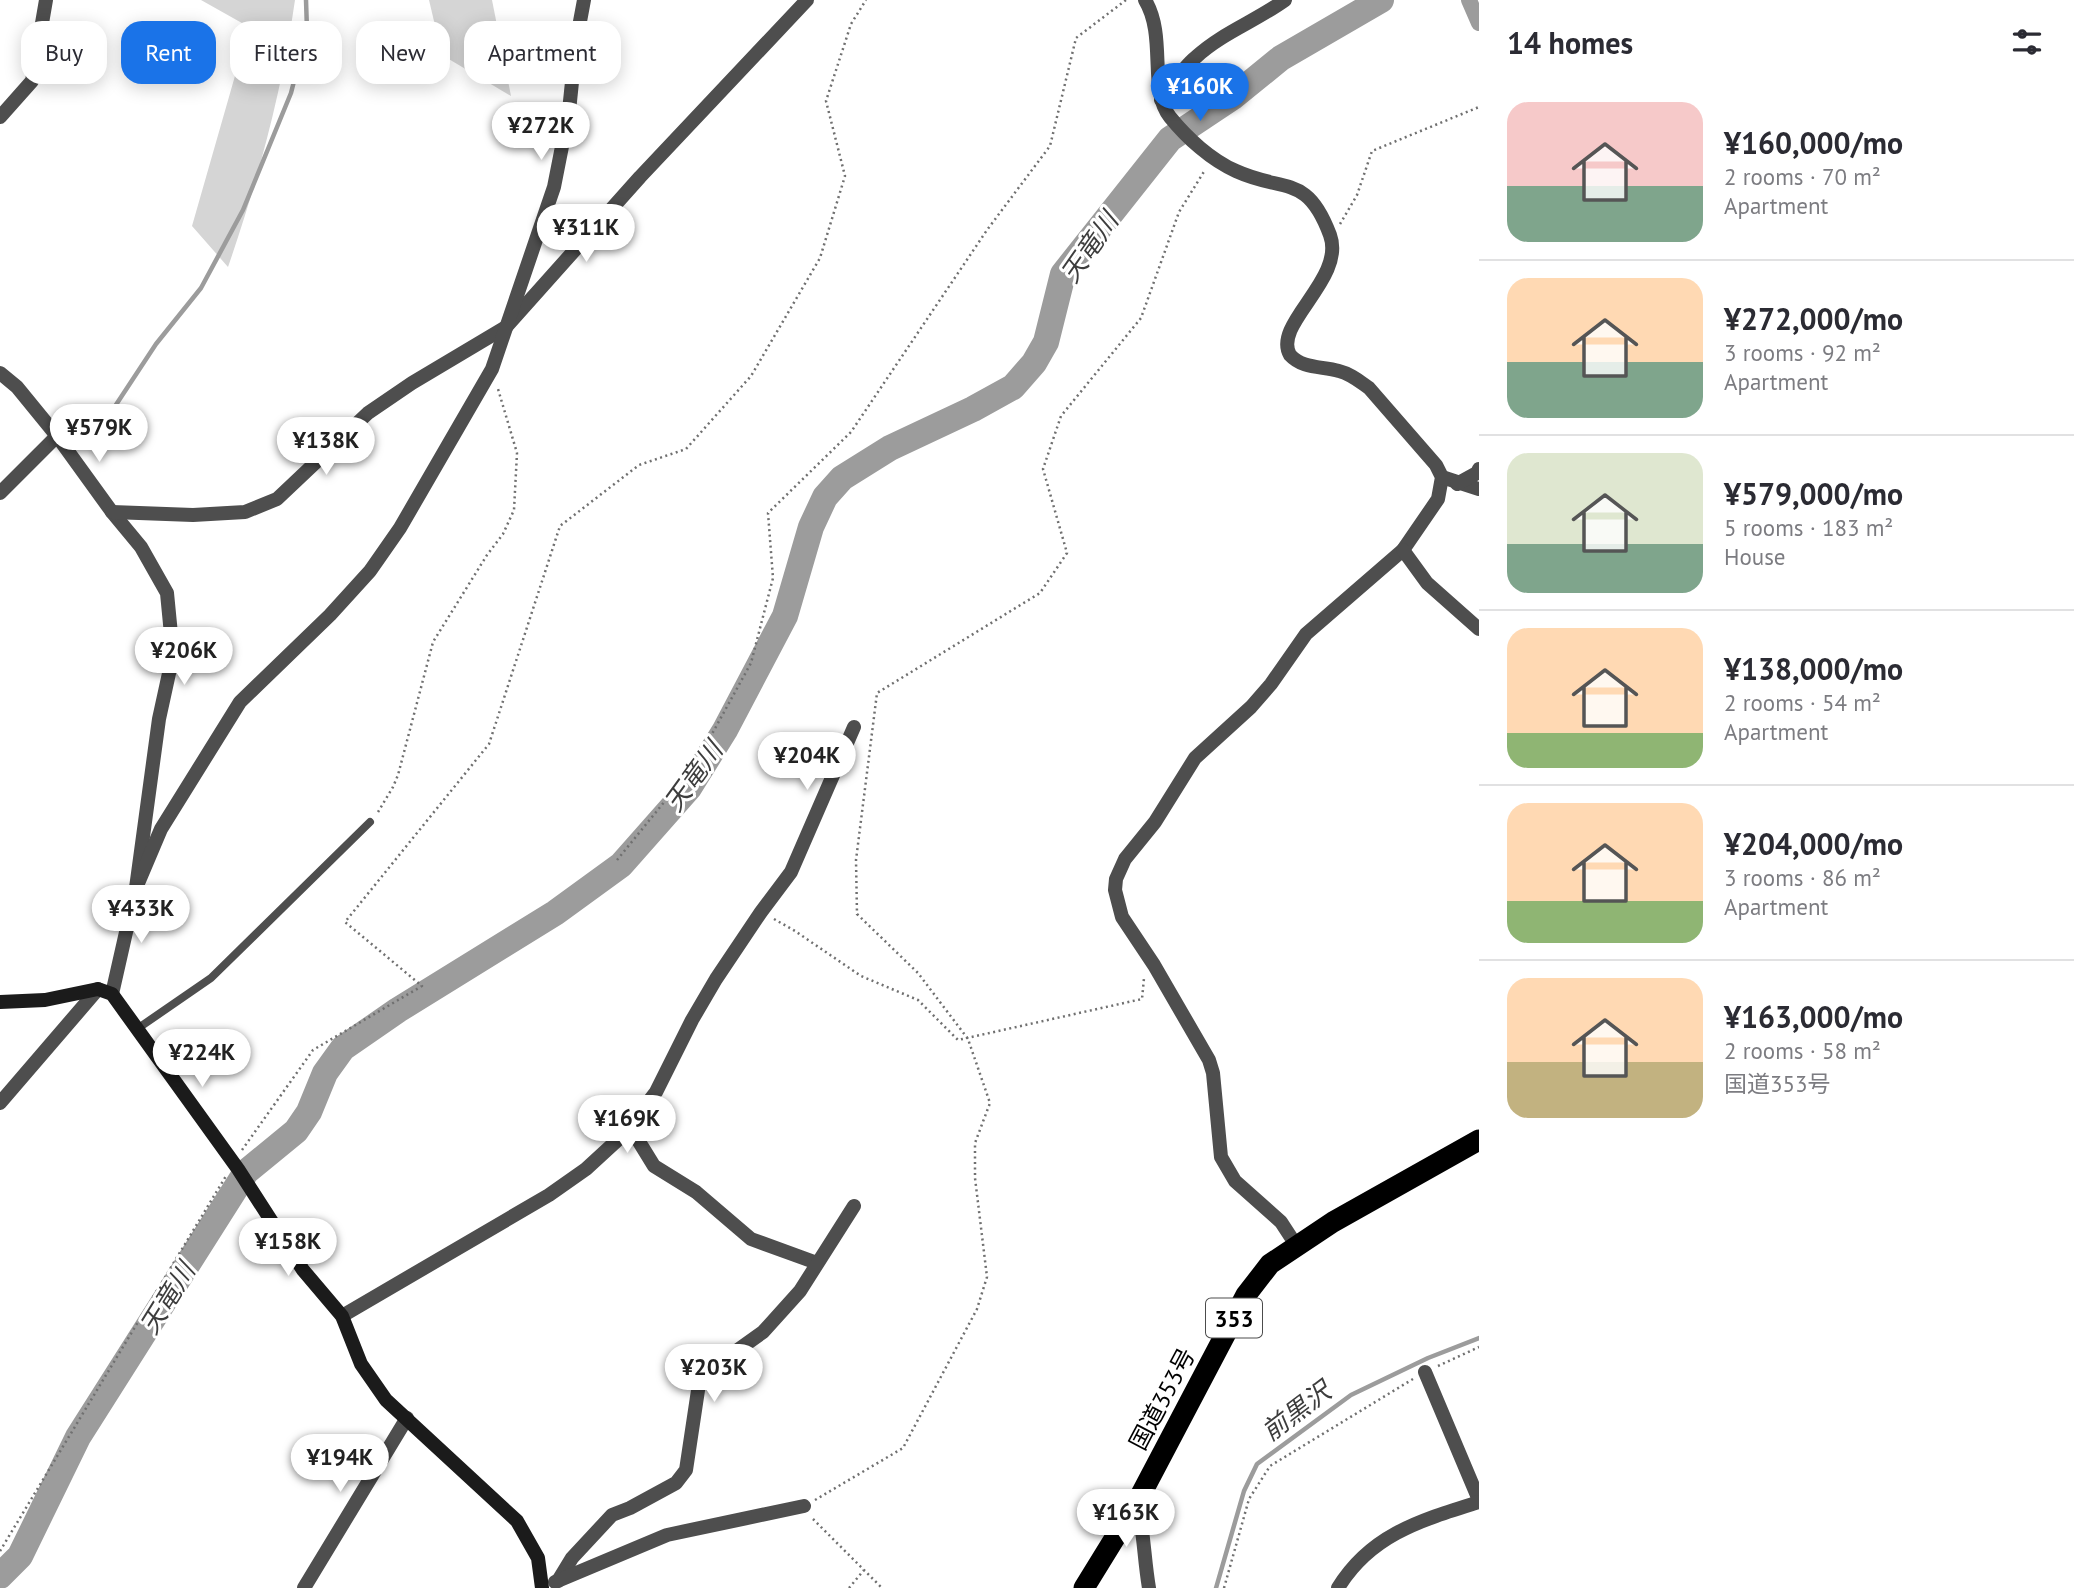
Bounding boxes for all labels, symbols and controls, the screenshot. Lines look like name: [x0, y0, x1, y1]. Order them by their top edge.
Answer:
chip: Buy: [21, 21, 107, 84]
chip: Rent: [121, 21, 216, 84]
chip: Filters: [230, 21, 342, 84]
chip: New: [356, 21, 450, 84]
chip: Apartment: [464, 21, 621, 84]
text: 14 homes: [1507, 23, 1633, 62]
icon: filters: [2008, 23, 2046, 61]
pin: ¥160K: [1151, 64, 1249, 123]
text: ¥160K: [1167, 71, 1233, 100]
pin: ¥272K: [492, 102, 590, 162]
text: ¥272K: [508, 110, 574, 139]
text: ¥160,000/mo: [1724, 123, 1903, 162]
icon: home: [1563, 130, 1647, 214]
text: 2 rooms · 70 m²: [1724, 162, 1881, 191]
text: Apartment: [1724, 191, 1828, 220]
water label: 天竜川: [1053, 203, 1127, 288]
pin: ¥311K: [537, 204, 635, 264]
text: ¥311K: [553, 212, 619, 241]
text: ¥272,000/mo: [1724, 299, 1903, 338]
icon: home: [1563, 306, 1647, 390]
text: 3 rooms · 92 m²: [1724, 338, 1881, 367]
text: Apartment: [1724, 367, 1828, 396]
pin: ¥579K: [50, 405, 148, 464]
text: ¥579K: [66, 412, 132, 441]
pin: ¥138K: [277, 418, 375, 477]
text: ¥138K: [293, 425, 359, 454]
text: ¥579,000/mo: [1724, 474, 1903, 513]
icon: home: [1563, 481, 1647, 565]
text: 5 rooms · 183 m²: [1724, 513, 1893, 542]
text: House: [1724, 542, 1786, 571]
pin: ¥206K: [135, 628, 233, 687]
text: ¥206K: [151, 635, 217, 664]
text: ¥138,000/mo: [1724, 649, 1903, 688]
icon: home: [1563, 656, 1647, 740]
text: 2 rooms · 54 m²: [1724, 688, 1881, 717]
text: Apartment: [1724, 717, 1828, 746]
water label: 天竜川: [657, 732, 731, 817]
pin: ¥204K: [758, 732, 856, 792]
text: ¥204K: [774, 740, 840, 769]
text: ¥204,000/mo: [1724, 824, 1903, 863]
icon: home: [1563, 831, 1647, 915]
text: 3 rooms · 86 m²: [1724, 863, 1881, 892]
pin: ¥433K: [92, 886, 190, 945]
text: Apartment: [1724, 892, 1828, 921]
text: ¥433K: [108, 893, 174, 922]
text: ¥163,000/mo: [1724, 997, 1903, 1036]
icon: home: [1563, 1006, 1647, 1090]
pin: ¥224K: [153, 1030, 251, 1089]
text: 2 rooms · 58 m²: [1724, 1036, 1881, 1065]
text: ¥224K: [169, 1037, 235, 1066]
text: 国道353号: [1724, 1069, 1831, 1098]
pin: ¥169K: [578, 1096, 676, 1155]
text: ¥169K: [594, 1103, 660, 1132]
pin: ¥158K: [239, 1218, 337, 1278]
text: ¥158K: [255, 1226, 321, 1255]
water label: 天竜川: [132, 1254, 203, 1340]
road number: 353: [1206, 1298, 1262, 1338]
street label: 国道353号: [1122, 1343, 1202, 1455]
pin: ¥203K: [665, 1344, 763, 1404]
text: ¥203K: [681, 1352, 747, 1381]
water label: 前黒沢: [1255, 1373, 1339, 1448]
pin: ¥194K: [291, 1434, 389, 1494]
text: ¥194K: [307, 1442, 373, 1471]
pin: ¥163K: [1077, 1490, 1175, 1549]
text: ¥163K: [1093, 1497, 1159, 1526]

